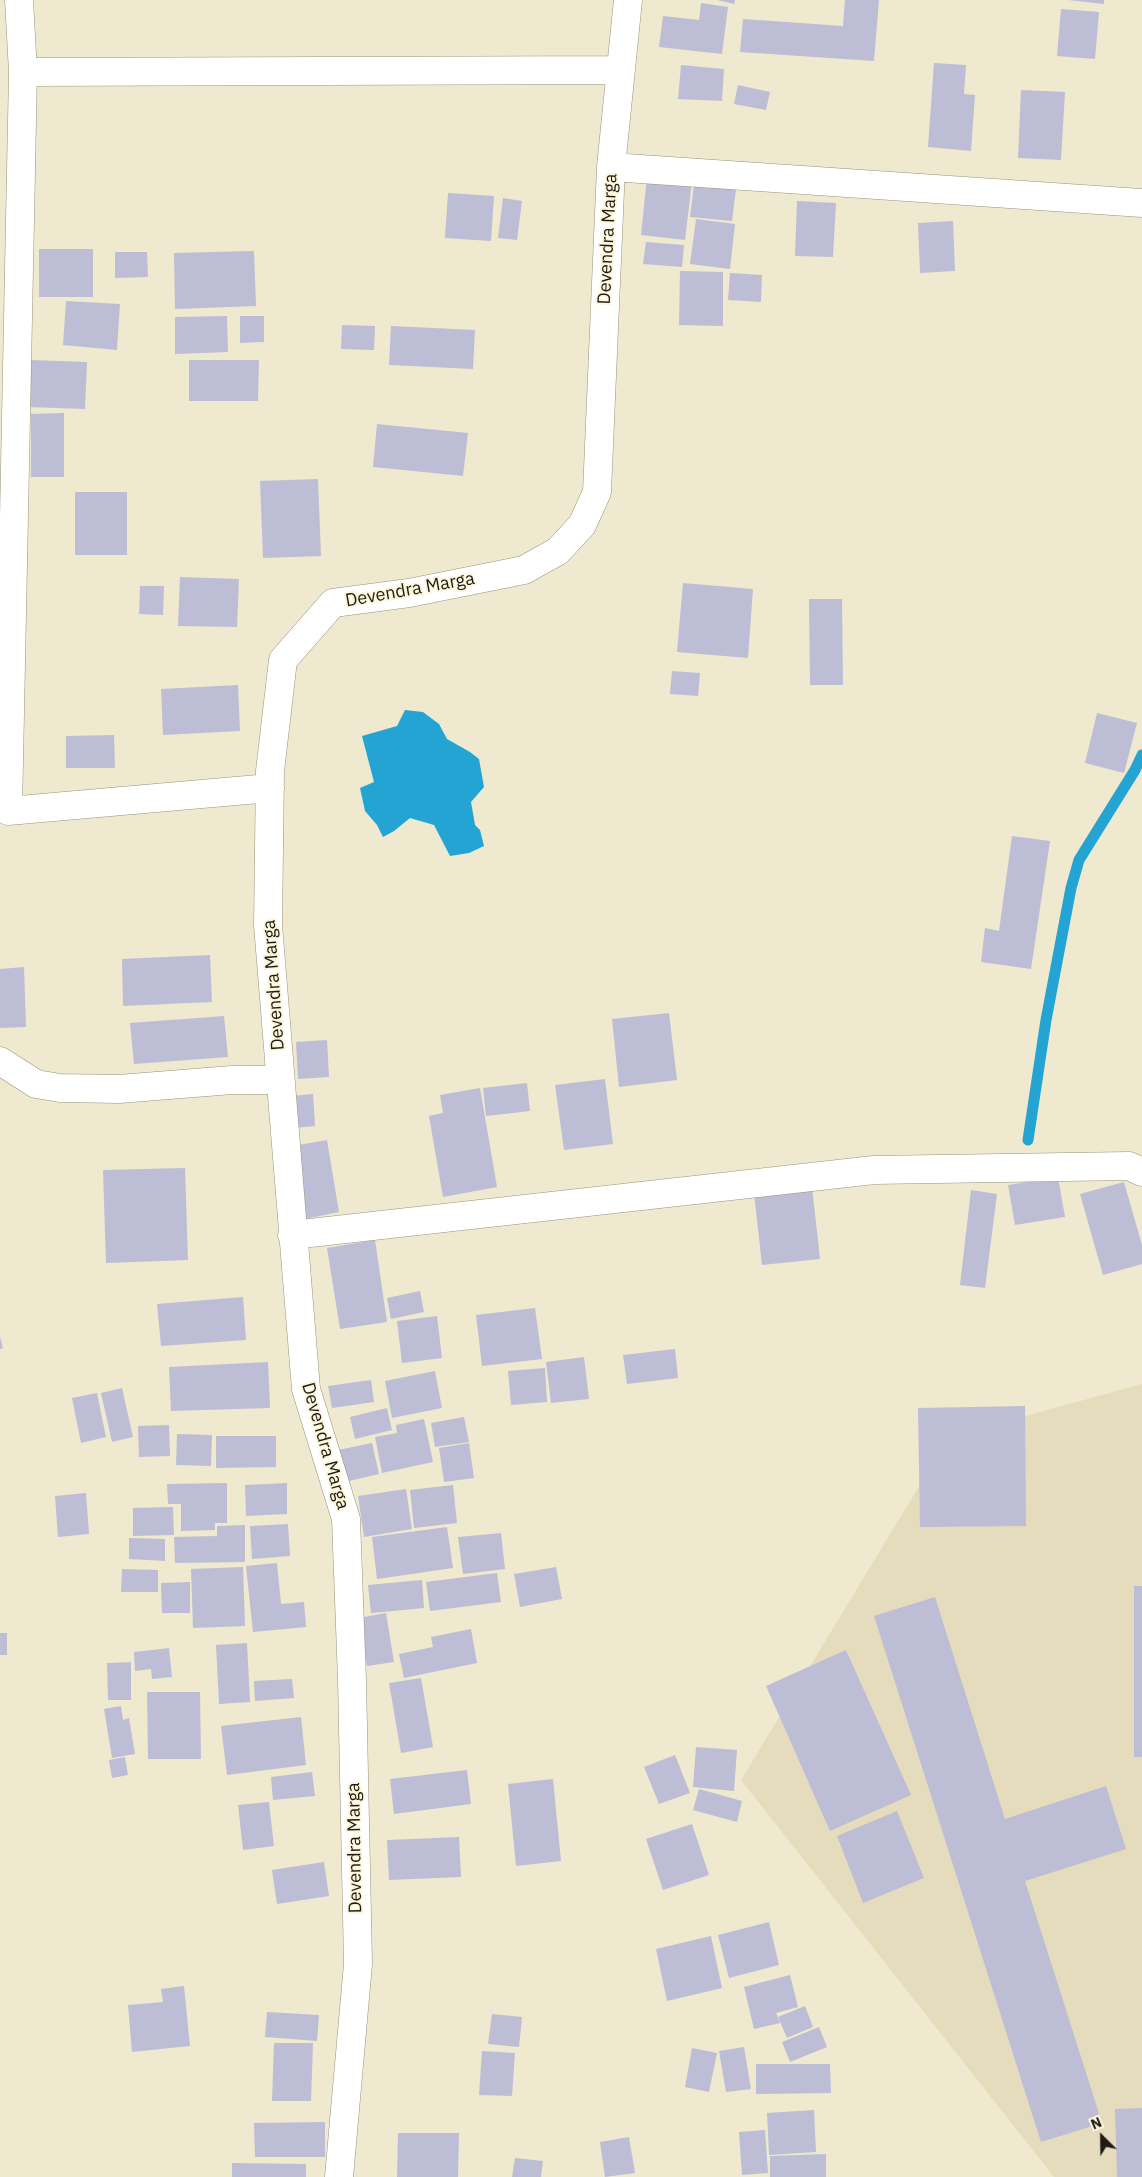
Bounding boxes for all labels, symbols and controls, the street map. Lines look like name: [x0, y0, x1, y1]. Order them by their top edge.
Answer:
street label: Devendra Marga: [594, 173, 622, 305]
street label: Devendra Marga: [344, 568, 476, 612]
street label: Devendra Marga: [259, 919, 289, 1051]
street label: Devendra Marga: [297, 1380, 353, 1512]
street label: Devendra Marga: [343, 1782, 367, 1914]
north arrow: [1077, 2112, 1127, 2162]
text: N: [1088, 2113, 1104, 2133]

